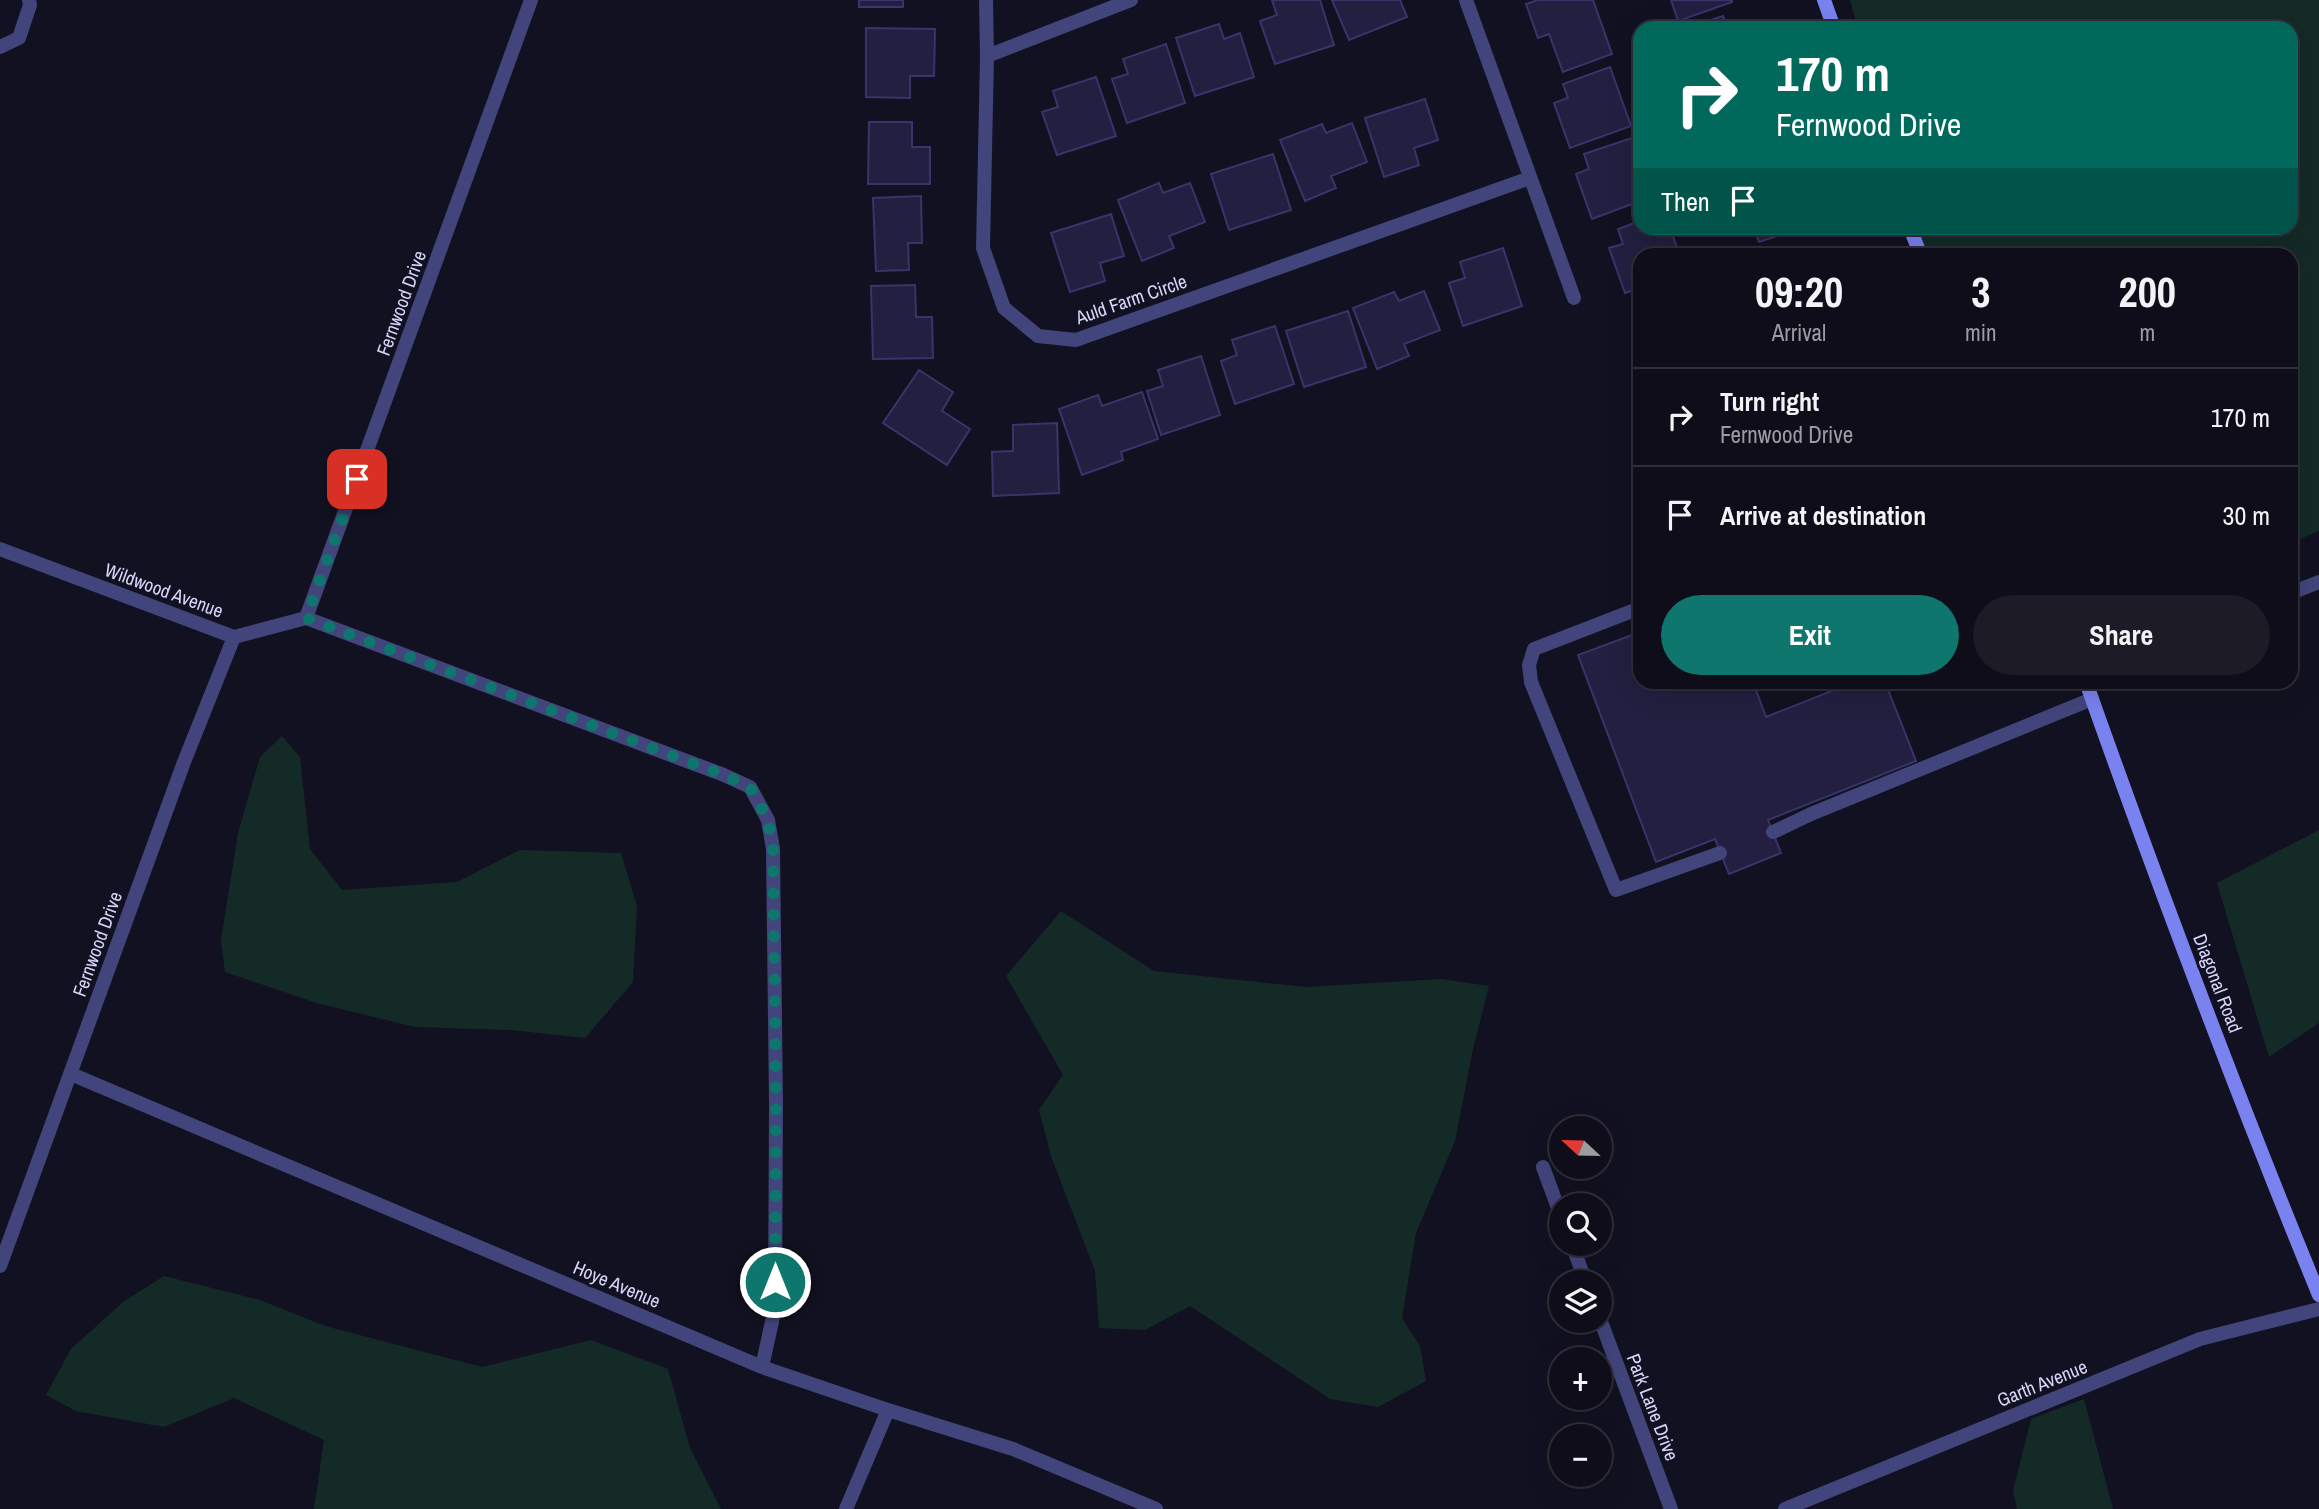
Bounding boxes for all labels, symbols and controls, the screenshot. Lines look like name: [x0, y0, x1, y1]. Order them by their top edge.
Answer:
text: 170 m: [1776, 40, 1890, 106]
icon: right: [1661, 49, 1752, 140]
text: Fernwood Drive: [1776, 103, 1961, 146]
icon: arrive: [1724, 182, 1762, 220]
text: Then: [1661, 184, 1710, 219]
street label: Fernwood Drive: [370, 247, 432, 359]
text: 09:20: [1755, 264, 1843, 320]
text: 3: [1971, 264, 1990, 320]
text: 200: [2119, 264, 2176, 320]
street label: Auld Farm Circle: [1071, 268, 1190, 331]
text: Arrival: [1772, 317, 1826, 348]
text: min: [1965, 317, 1997, 348]
text: m: [2139, 317, 2155, 348]
text: Turn right: [1720, 384, 1819, 419]
icon: right: [1661, 398, 1699, 436]
text: 170 m: [2211, 400, 2270, 435]
text: Fernwood Drive: [1720, 419, 1853, 450]
pin: [327, 449, 387, 509]
icon: arrive: [338, 460, 376, 498]
icon: arrive: [1661, 496, 1699, 534]
text: Arrive at destination: [1720, 498, 1926, 533]
text: 30 m: [2223, 498, 2270, 533]
street label: Wildwood Avenue: [101, 557, 227, 623]
button: Exit: [1661, 595, 1959, 675]
button: Share: [1973, 595, 2270, 675]
street label: Fernwood Drive: [66, 888, 128, 1000]
street label: Diagonal Road: [2187, 930, 2249, 1036]
north arrow: [1549, 1116, 1612, 1180]
map controls: [1549, 1116, 1612, 1487]
button: search: [1549, 1193, 1612, 1256]
position arrow: [738, 1245, 812, 1319]
street label: Hoye Avenue: [569, 1254, 665, 1314]
button: layers: [1549, 1270, 1612, 1333]
button: +: [1549, 1347, 1612, 1410]
street label: Park Lane Drive: [1621, 1350, 1685, 1464]
street label: Garth Avenue: [1993, 1353, 2091, 1413]
button: −: [1549, 1424, 1612, 1487]

